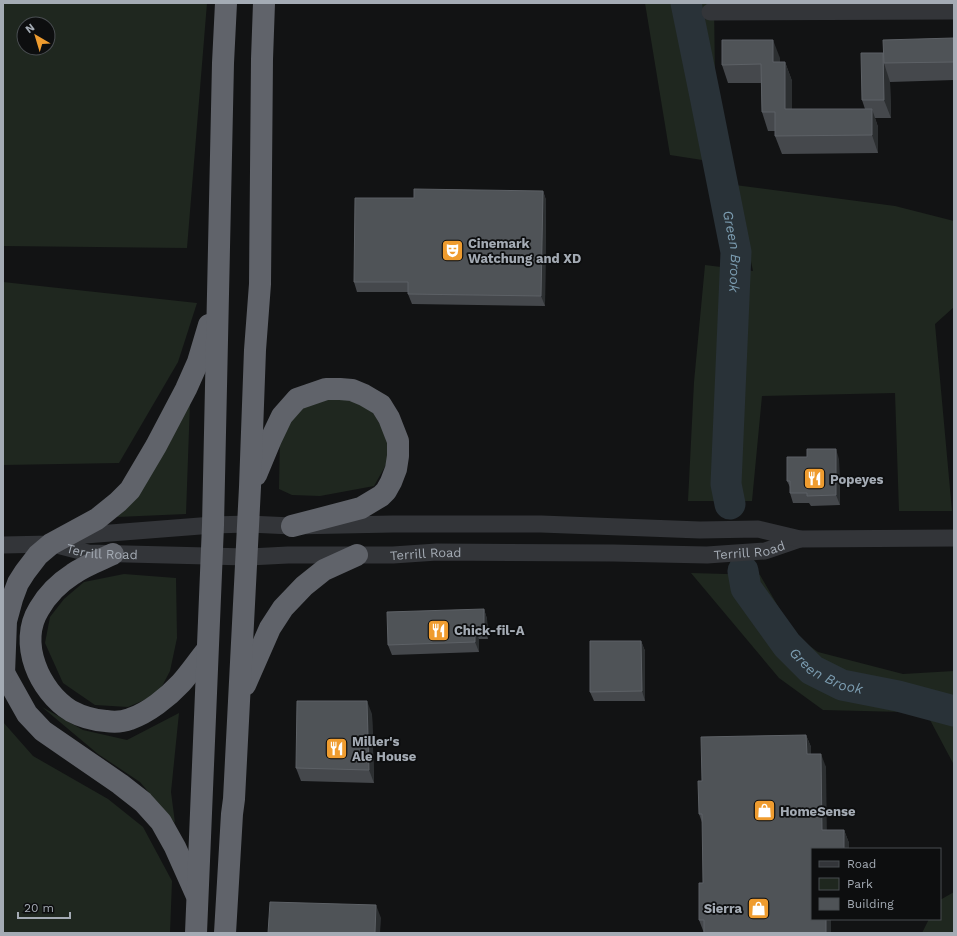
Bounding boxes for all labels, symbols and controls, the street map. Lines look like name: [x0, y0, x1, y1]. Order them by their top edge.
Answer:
north arrow: [16, 16, 56, 56]
text: N: [23, 21, 37, 36]
water label: Green Brook: [720, 209, 744, 293]
place label: Cinemark Watchung and XD: [468, 236, 581, 266]
theatre icon: Cinemark Watchung and XD: [439, 237, 465, 263]
restaurant icon: Popeyes: [802, 466, 828, 492]
place label: Popeyes: [830, 472, 883, 487]
street label: Terrill Road: [713, 538, 787, 563]
street label: Terrill Road: [65, 541, 138, 562]
street label: Terrill Road: [389, 545, 462, 563]
restaurant icon: Chick-fil-A: [426, 617, 452, 643]
place label: Chick-fil-A: [454, 623, 525, 638]
water label: Green Brook: [786, 644, 865, 697]
place label: Miller's Ale House: [352, 734, 417, 764]
restaurant icon: Miller's Ale House: [324, 735, 350, 761]
shop icon: HomeSense: [752, 798, 778, 824]
place label: HomeSense: [780, 804, 856, 819]
legend: [811, 848, 941, 920]
text: Road: [847, 857, 876, 871]
text: Park: [847, 877, 873, 891]
scale bar: [18, 894, 70, 920]
shop icon: Sierra: [745, 895, 771, 921]
text: Building: [847, 897, 894, 911]
text: 20 m: [24, 901, 54, 915]
place label: Sierra: [704, 901, 742, 916]

